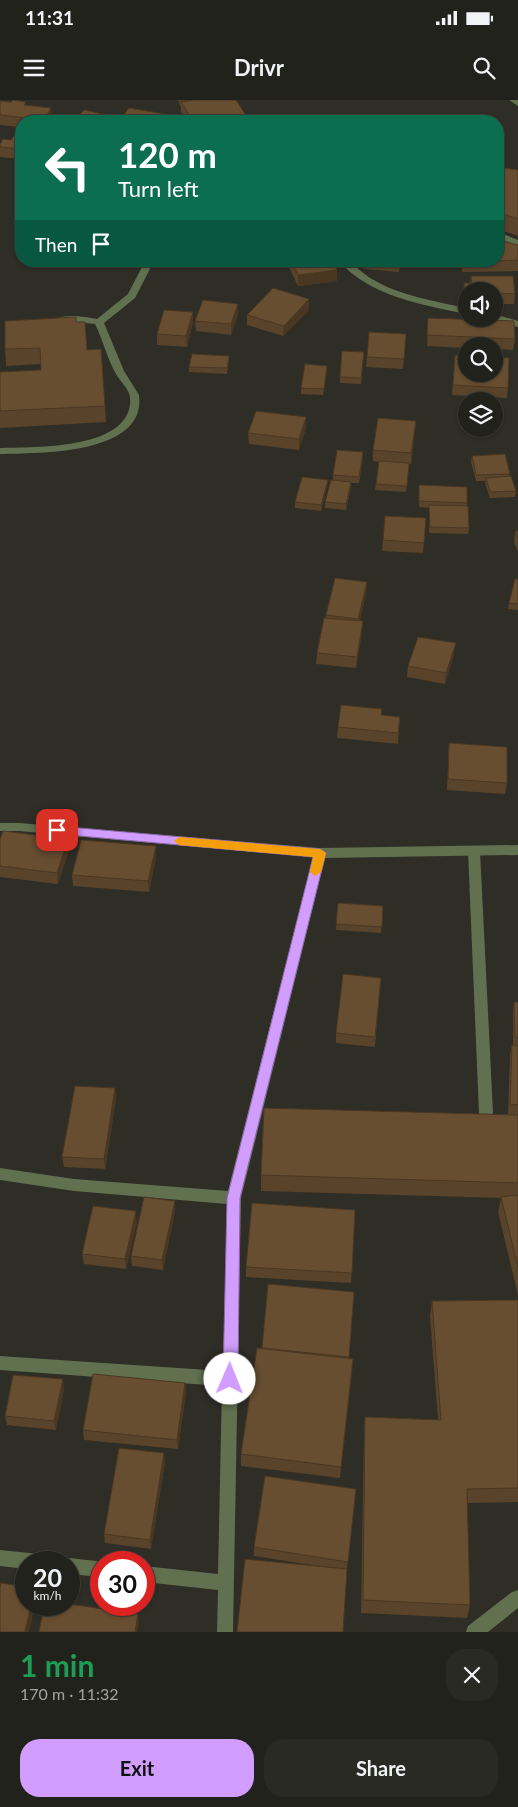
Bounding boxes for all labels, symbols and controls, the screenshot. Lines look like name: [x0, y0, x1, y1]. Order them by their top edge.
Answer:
text: 11:31: [25, 6, 74, 29]
icon: menu: [20, 54, 48, 82]
text: Drivr: [234, 54, 284, 81]
icon: search: [470, 54, 498, 82]
text: 120 m: [118, 133, 217, 175]
icon: left: [35, 135, 100, 200]
text: Turn left: [118, 175, 199, 202]
icon: arrive: [87, 230, 115, 258]
text: Then: [35, 233, 77, 256]
map controls: [458, 282, 503, 437]
button: sound: [458, 282, 503, 327]
button: search: [458, 337, 503, 382]
button: layers: [458, 392, 503, 437]
pin: [36, 809, 78, 851]
icon: arrive: [43, 816, 71, 844]
position arrow: [203, 1352, 255, 1404]
speed limit sign: 30: [90, 1551, 155, 1616]
text: 20: [33, 1562, 62, 1592]
text: km/h: [33, 1588, 62, 1603]
text: 1 min: [20, 1647, 94, 1683]
button: close: [446, 1649, 498, 1701]
text: 170 m · 11:32: [20, 1684, 119, 1703]
button: Exit: [20, 1739, 254, 1797]
button: Share: [264, 1739, 498, 1797]

